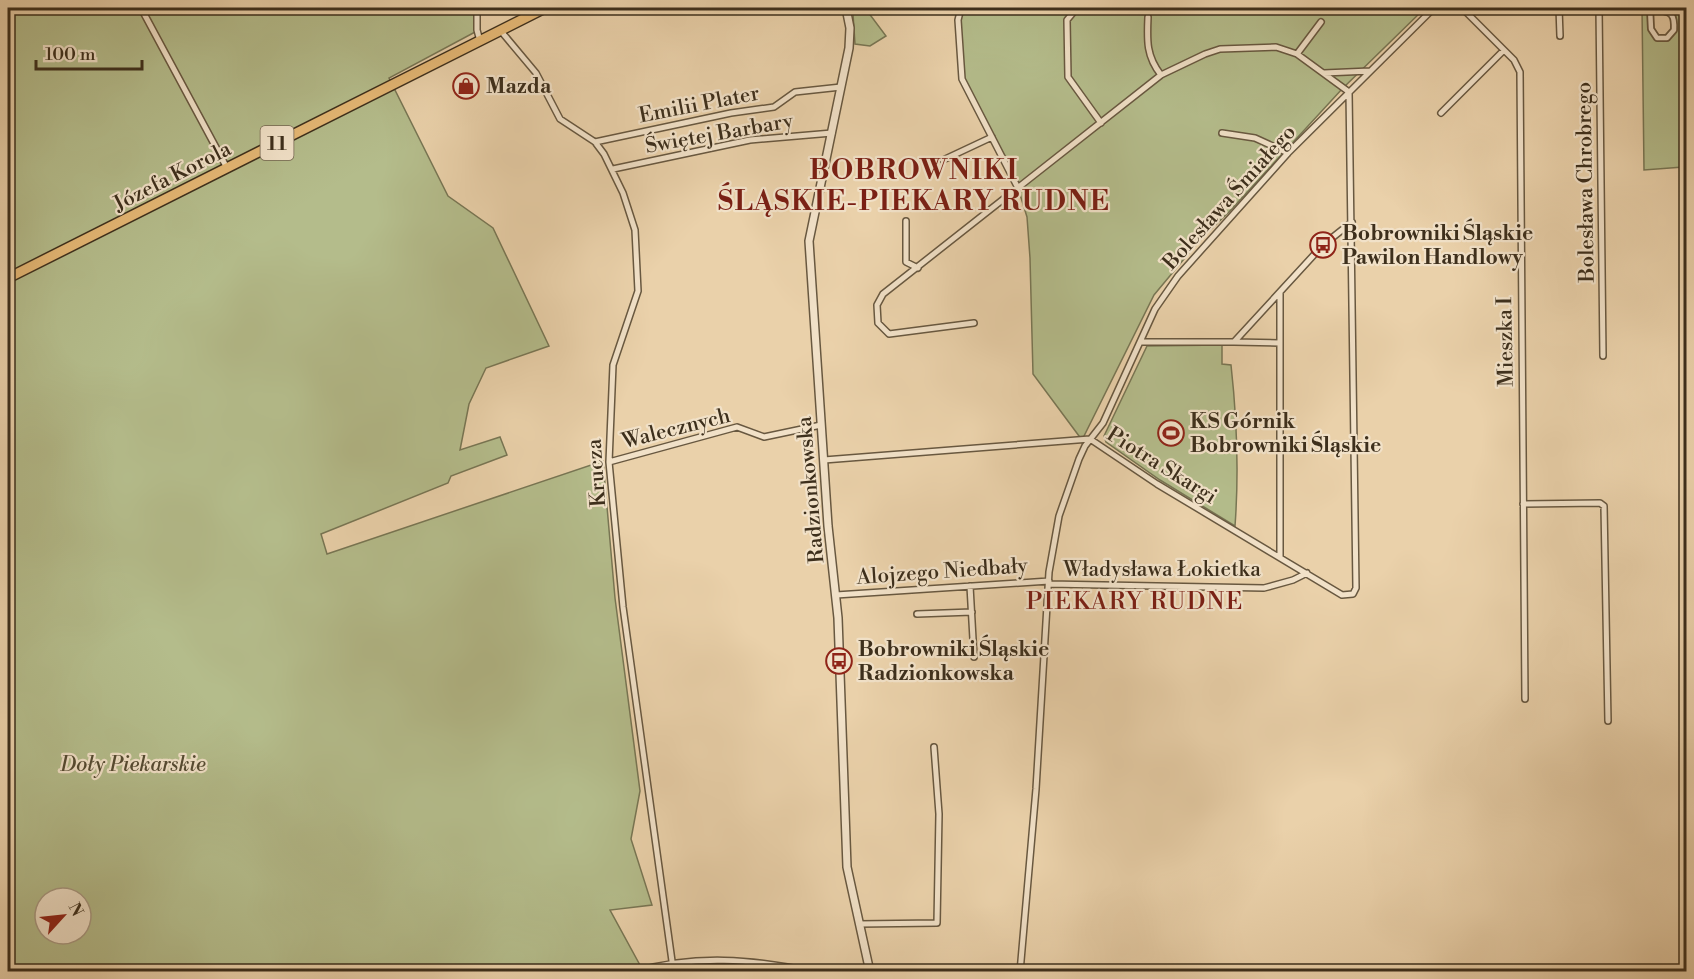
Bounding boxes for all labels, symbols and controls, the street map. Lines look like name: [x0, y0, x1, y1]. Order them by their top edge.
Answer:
scale bar: [36, 33, 142, 71]
text: 100 m: [45, 43, 96, 66]
shop icon: Mazda: [451, 71, 481, 101]
place label: Mazda: [486, 74, 552, 100]
street label: Emilii Plater: [637, 81, 762, 129]
street label: Bolesława Chrobrego: [1571, 81, 1601, 283]
street label: Świętej Barbary: [643, 105, 796, 160]
street label: Bolesława Śmiałego: [1155, 118, 1302, 276]
road number: 11: [260, 126, 294, 160]
street label: Józefa Korola: [108, 136, 236, 218]
district label: BOBROWNIKI ŚLĄSKIE-PIEKARY RUDNE: [718, 154, 1110, 219]
place label: Bobrowniki Śląskie Pawilon Handlowy: [1342, 218, 1533, 271]
bus stop icon: Bobrowniki Śląskie Pawilon Handlowy: [1308, 230, 1338, 260]
street label: Mieszka I: [1492, 297, 1520, 387]
street label: Walecznych: [618, 403, 734, 455]
place label: KS Górnik Bobrowniki Śląskie: [1190, 409, 1381, 459]
street label: Radzionkowska: [792, 415, 830, 564]
sports icon: KS Górnik Bobrowniki Śląskie: [1156, 418, 1186, 448]
street label: Piotra Skargi: [1101, 422, 1222, 510]
street label: Krucza: [582, 438, 612, 508]
street label: Alojzego Niedbały: [855, 553, 1029, 591]
street label: Władysława Łokietka: [1062, 557, 1261, 583]
district label: PIEKARY RUDNE: [1026, 587, 1244, 617]
place label: Bobrowniki Śląskie Radzionkowska: [858, 634, 1049, 687]
bus stop icon: Bobrowniki Śląskie Radzionkowska: [824, 646, 854, 676]
park label: Doły Piekarskie: [59, 752, 206, 778]
north arrow: [33, 886, 93, 946]
text: N: [64, 899, 87, 920]

